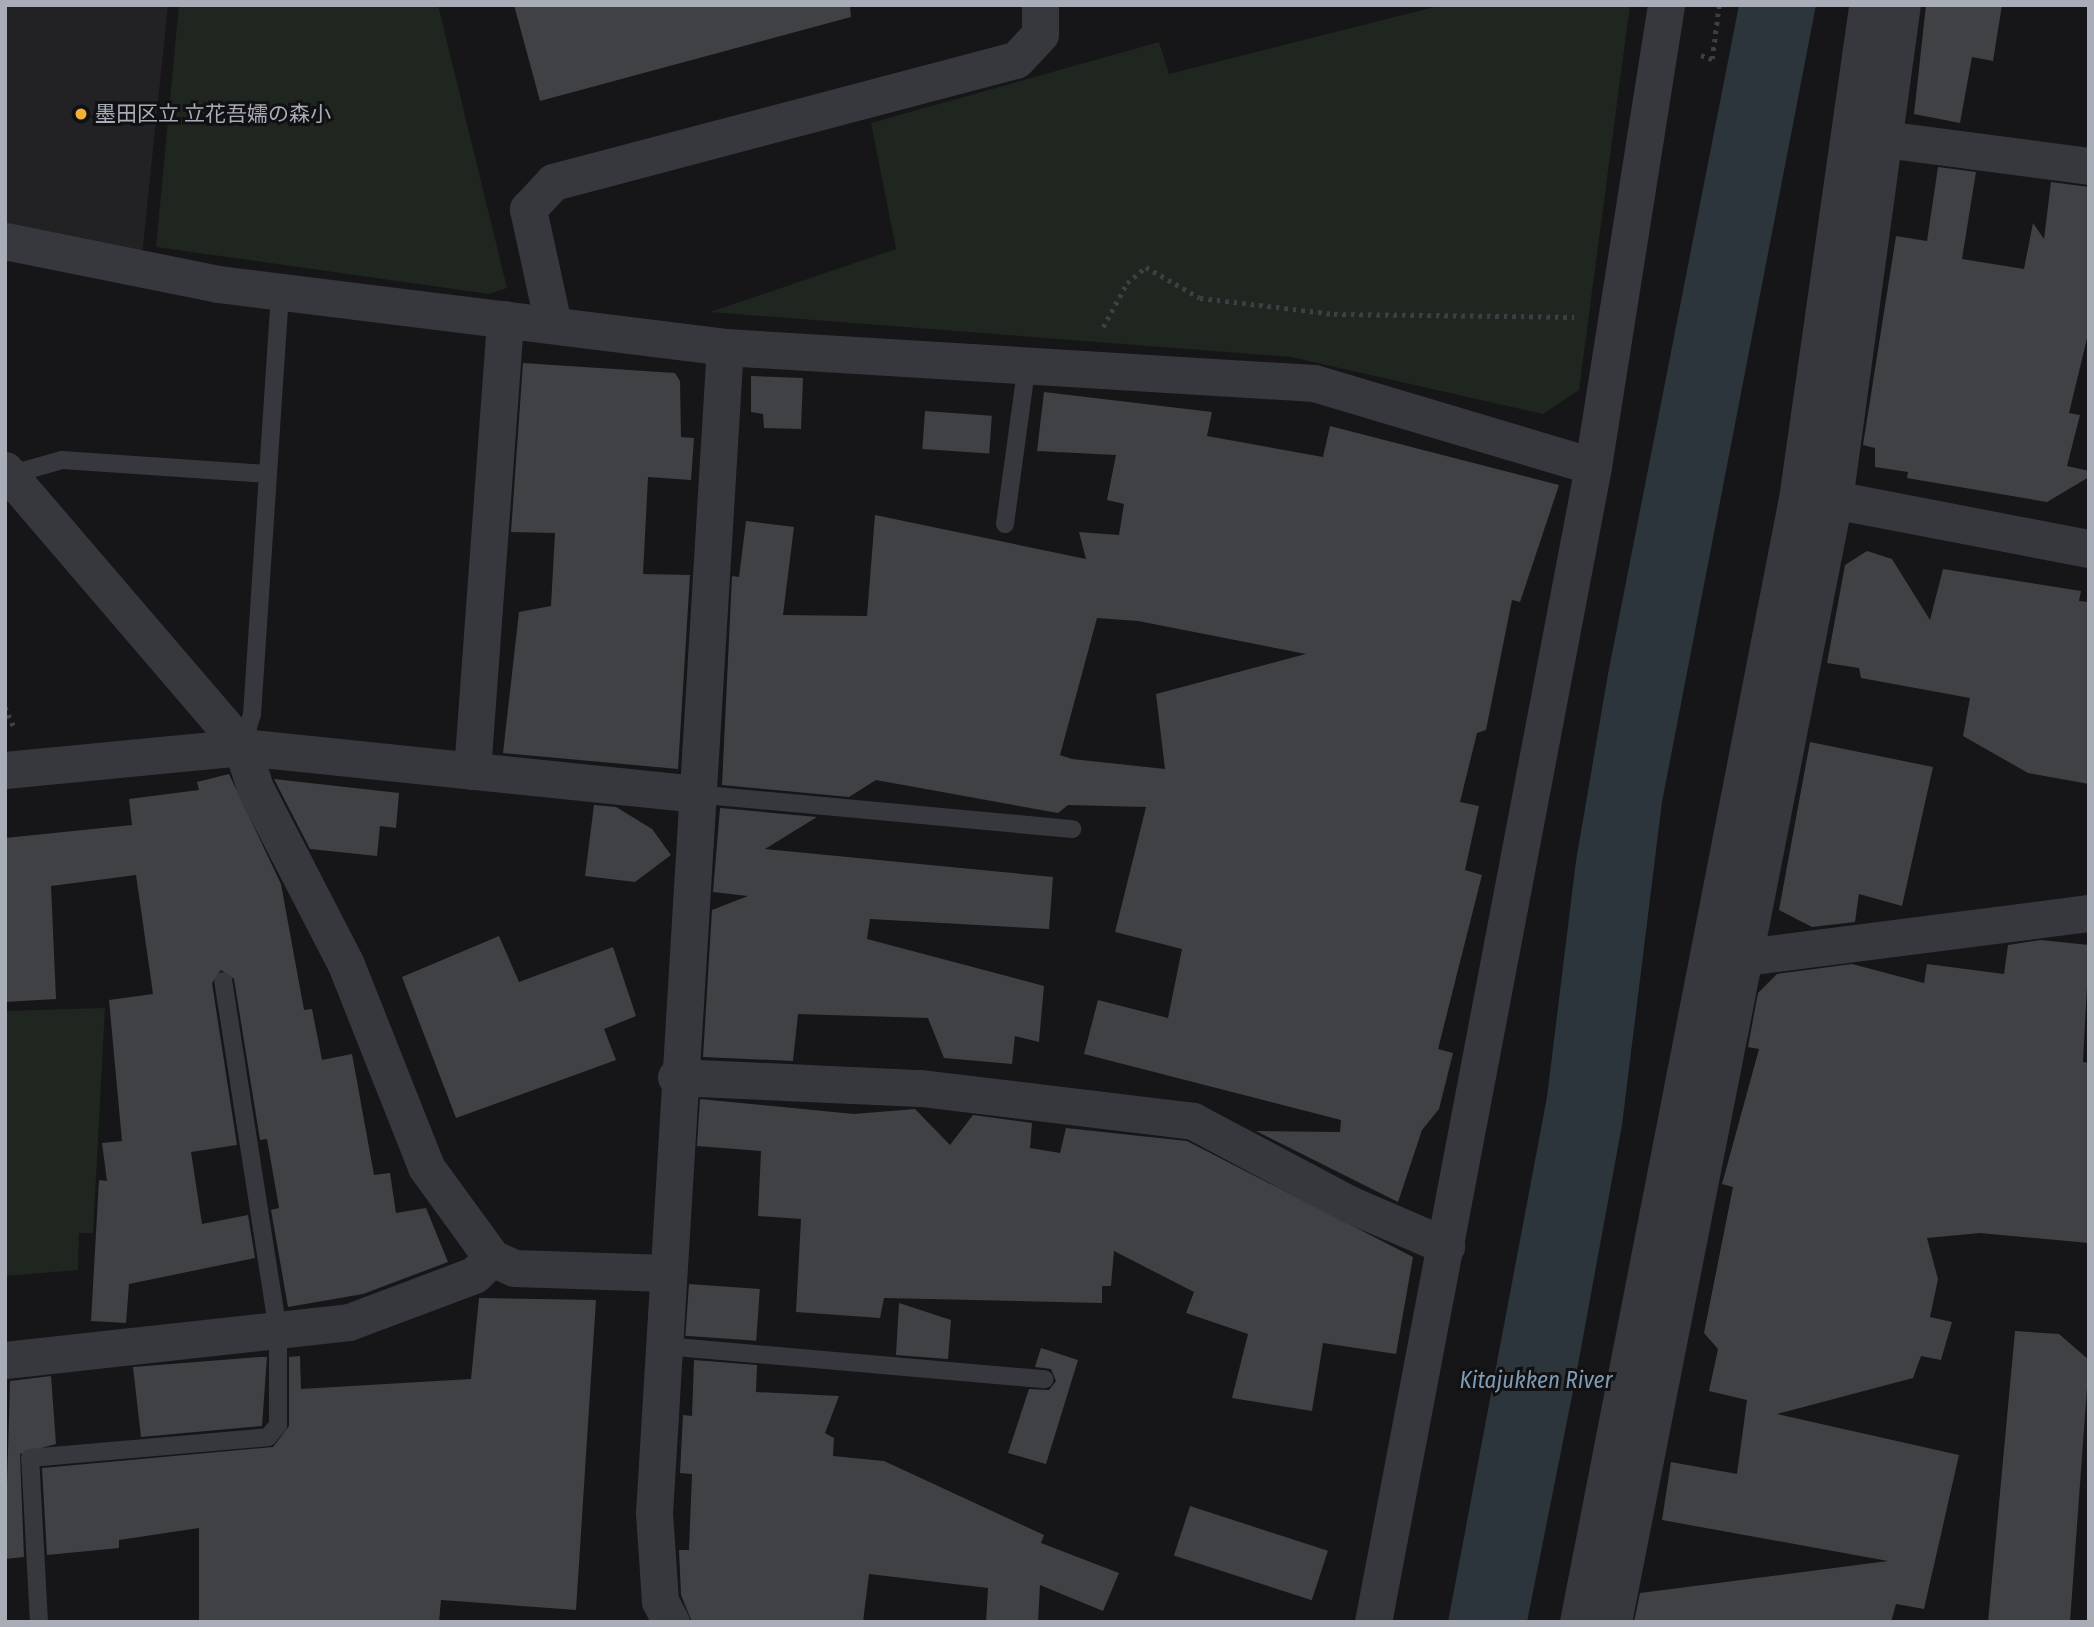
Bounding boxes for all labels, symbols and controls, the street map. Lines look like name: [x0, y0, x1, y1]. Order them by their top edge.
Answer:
place label: 墨田区立 立花吾嬬の森小: [95, 101, 331, 127]
marker: 墨田区立 立花吾嬬の森小: [73, 106, 89, 122]
water label: Kitajukken River: [1460, 1366, 1612, 1394]

